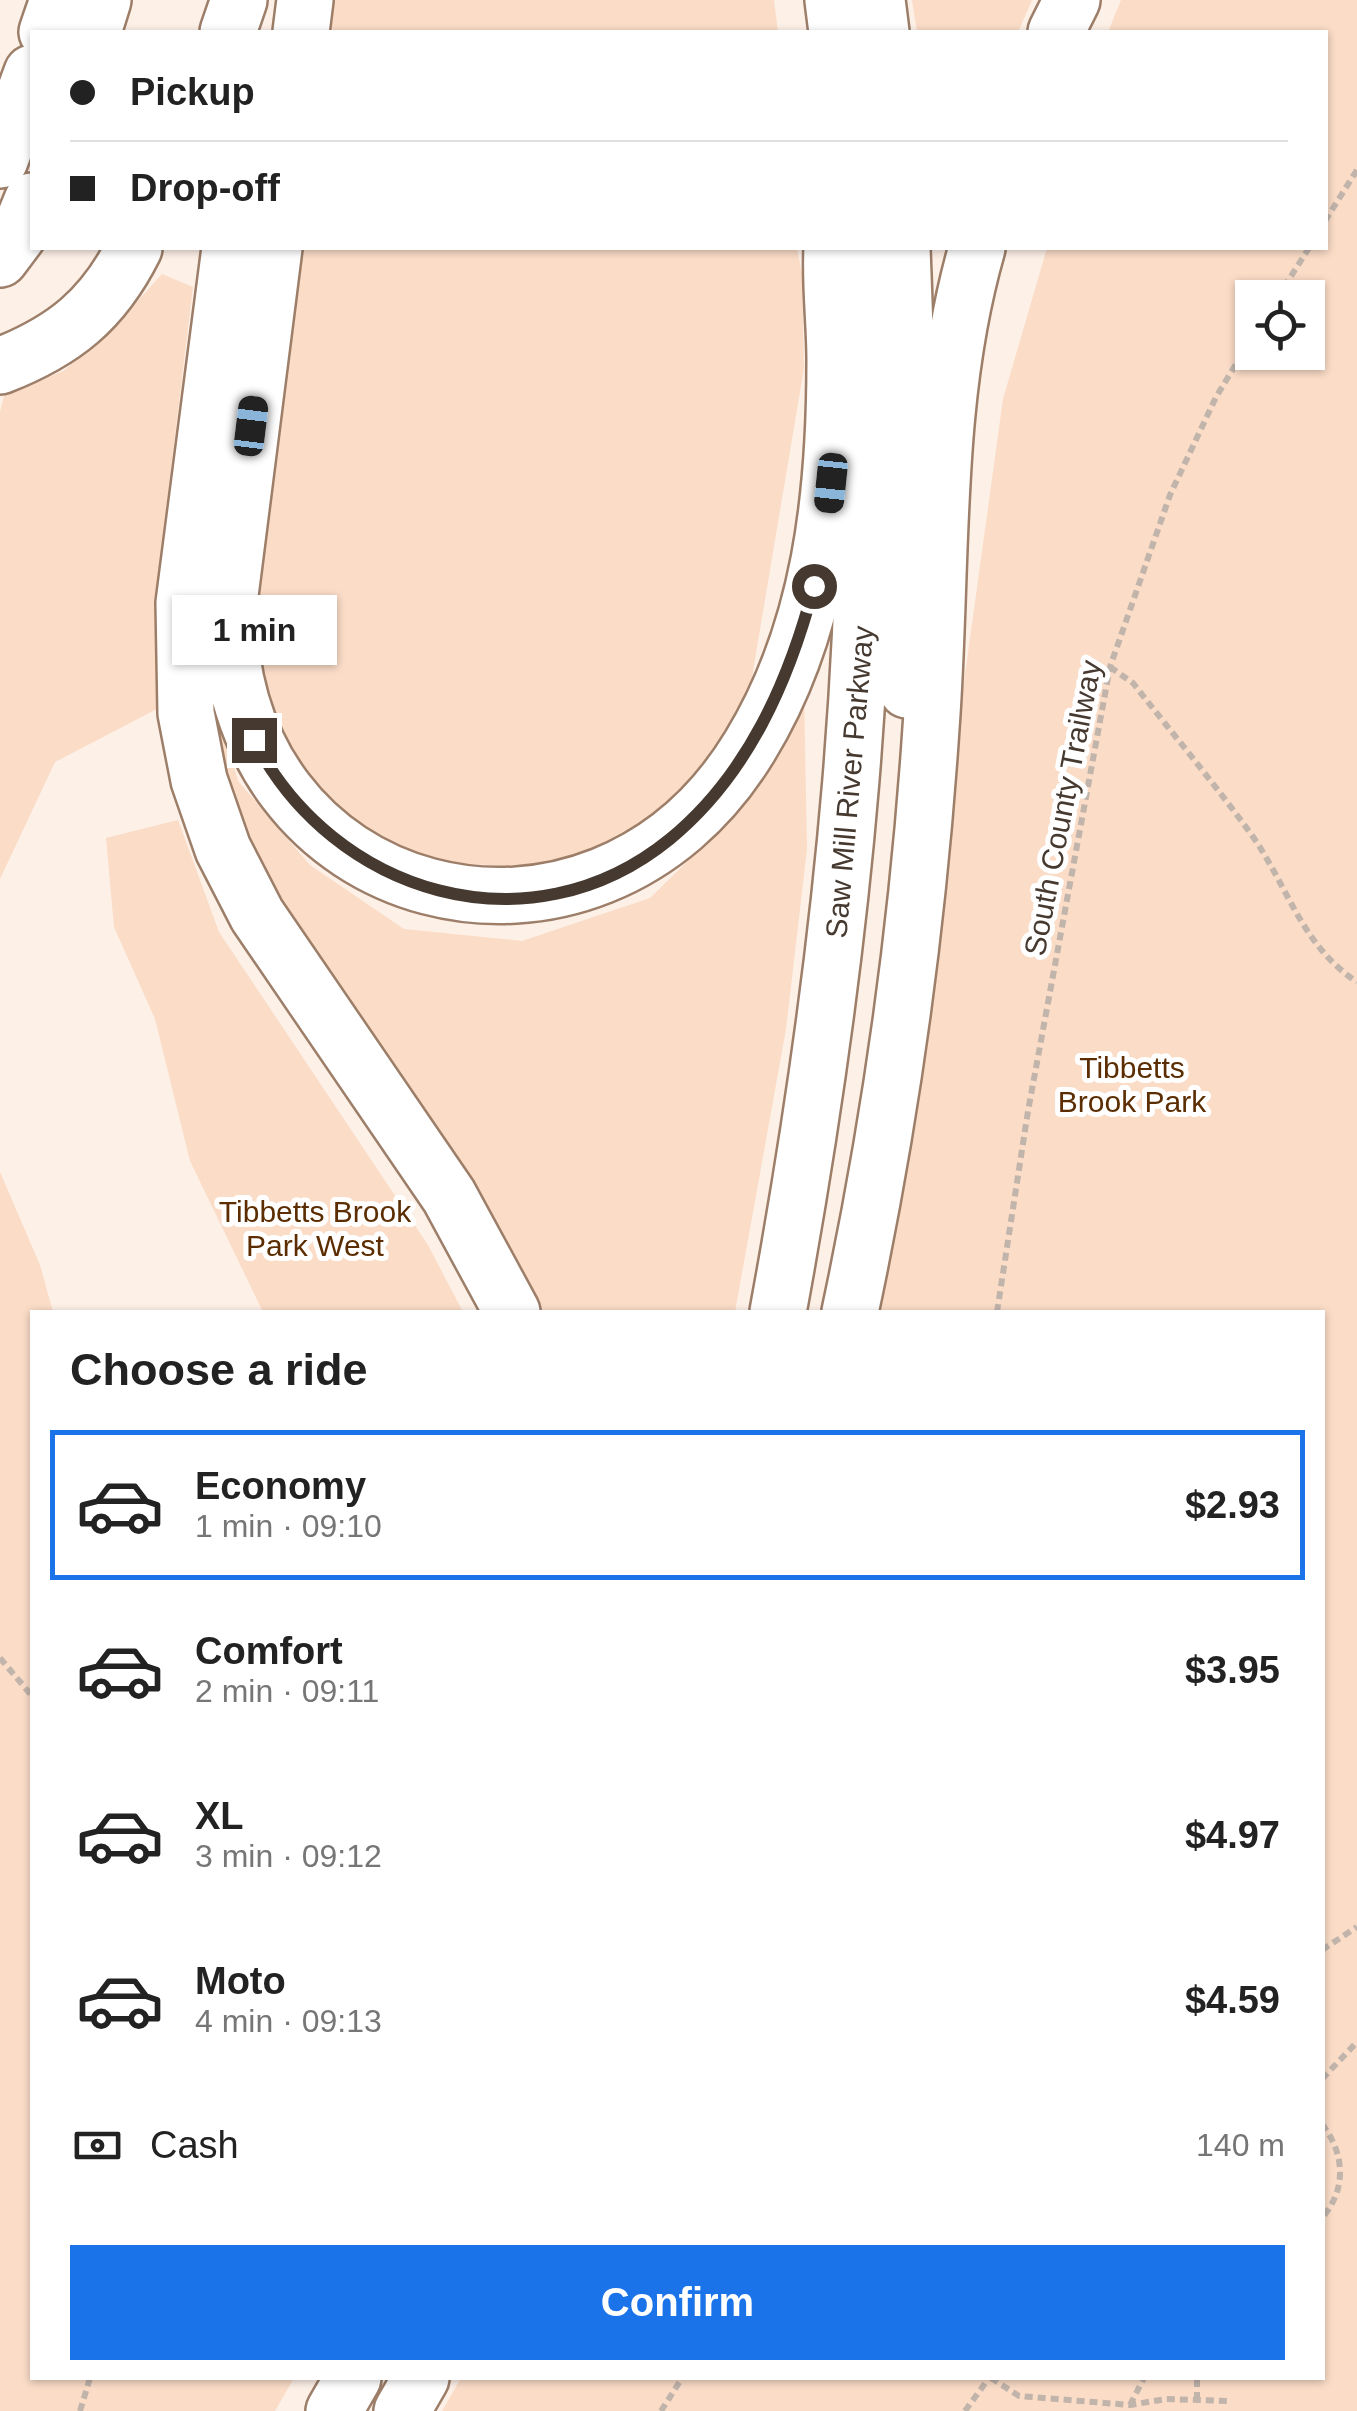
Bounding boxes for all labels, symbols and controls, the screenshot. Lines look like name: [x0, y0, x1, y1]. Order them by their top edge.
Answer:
text: Pickup: [130, 71, 255, 113]
text: Drop-off: [130, 167, 280, 209]
map controls: [1235, 280, 1325, 370]
button: locate: [1235, 280, 1325, 370]
car: [232, 394, 270, 458]
car: [813, 452, 849, 514]
route start: [792, 564, 837, 609]
callout: 1 min: [172, 595, 336, 665]
text: 1 min: [213, 612, 296, 648]
street label: Saw Mill River Parkway: [819, 624, 880, 939]
street label: South County Trailway: [1018, 657, 1107, 958]
route end: [232, 718, 277, 763]
park label: Tibbetts Brook Park: [1058, 1051, 1207, 1118]
park label: Tibbetts Brook Park West: [219, 1195, 412, 1262]
text: Choose a ride: [70, 1344, 368, 1395]
icon: car: [75, 1460, 165, 1550]
text: Economy: [195, 1465, 366, 1507]
text: $2.93: [1185, 1484, 1280, 1526]
text: 1 min · 09:10: [195, 1508, 382, 1544]
icon: car: [75, 1625, 165, 1715]
text: Comfort: [195, 1630, 343, 1672]
text: $3.95: [1185, 1649, 1280, 1691]
text: 2 min · 09:11: [195, 1673, 379, 1709]
icon: car: [75, 1790, 165, 1880]
text: XL: [195, 1795, 244, 1837]
text: $4.97: [1185, 1814, 1280, 1856]
text: 3 min · 09:12: [195, 1838, 382, 1874]
icon: car: [75, 1955, 165, 2045]
text: Moto: [195, 1960, 286, 2002]
text: $4.59: [1185, 1979, 1280, 2021]
text: 4 min · 09:13: [195, 2003, 382, 2039]
icon: cash: [70, 2118, 125, 2173]
text: Cash: [150, 2124, 239, 2166]
text: 140 m: [1196, 2127, 1285, 2163]
button: Confirm: [70, 2245, 1285, 2360]

